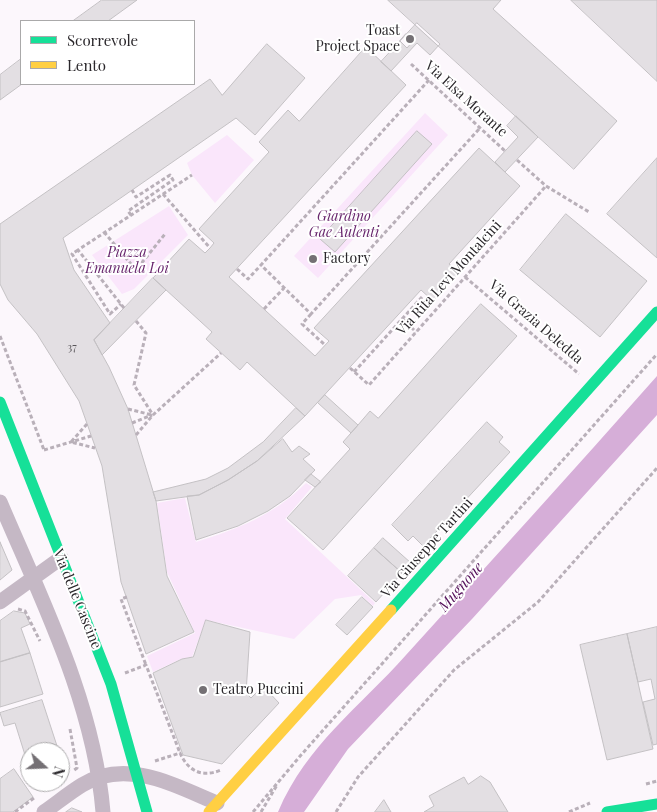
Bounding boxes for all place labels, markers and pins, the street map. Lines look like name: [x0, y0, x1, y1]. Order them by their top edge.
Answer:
place label: Toast Project Space: [316, 23, 400, 56]
marker: Toast Project Space: [404, 33, 416, 45]
place label: Factory: [323, 251, 370, 267]
marker: Factory: [307, 253, 319, 265]
place label: Teatro Puccini: [213, 682, 304, 698]
marker: Teatro Puccini: [197, 684, 209, 696]

